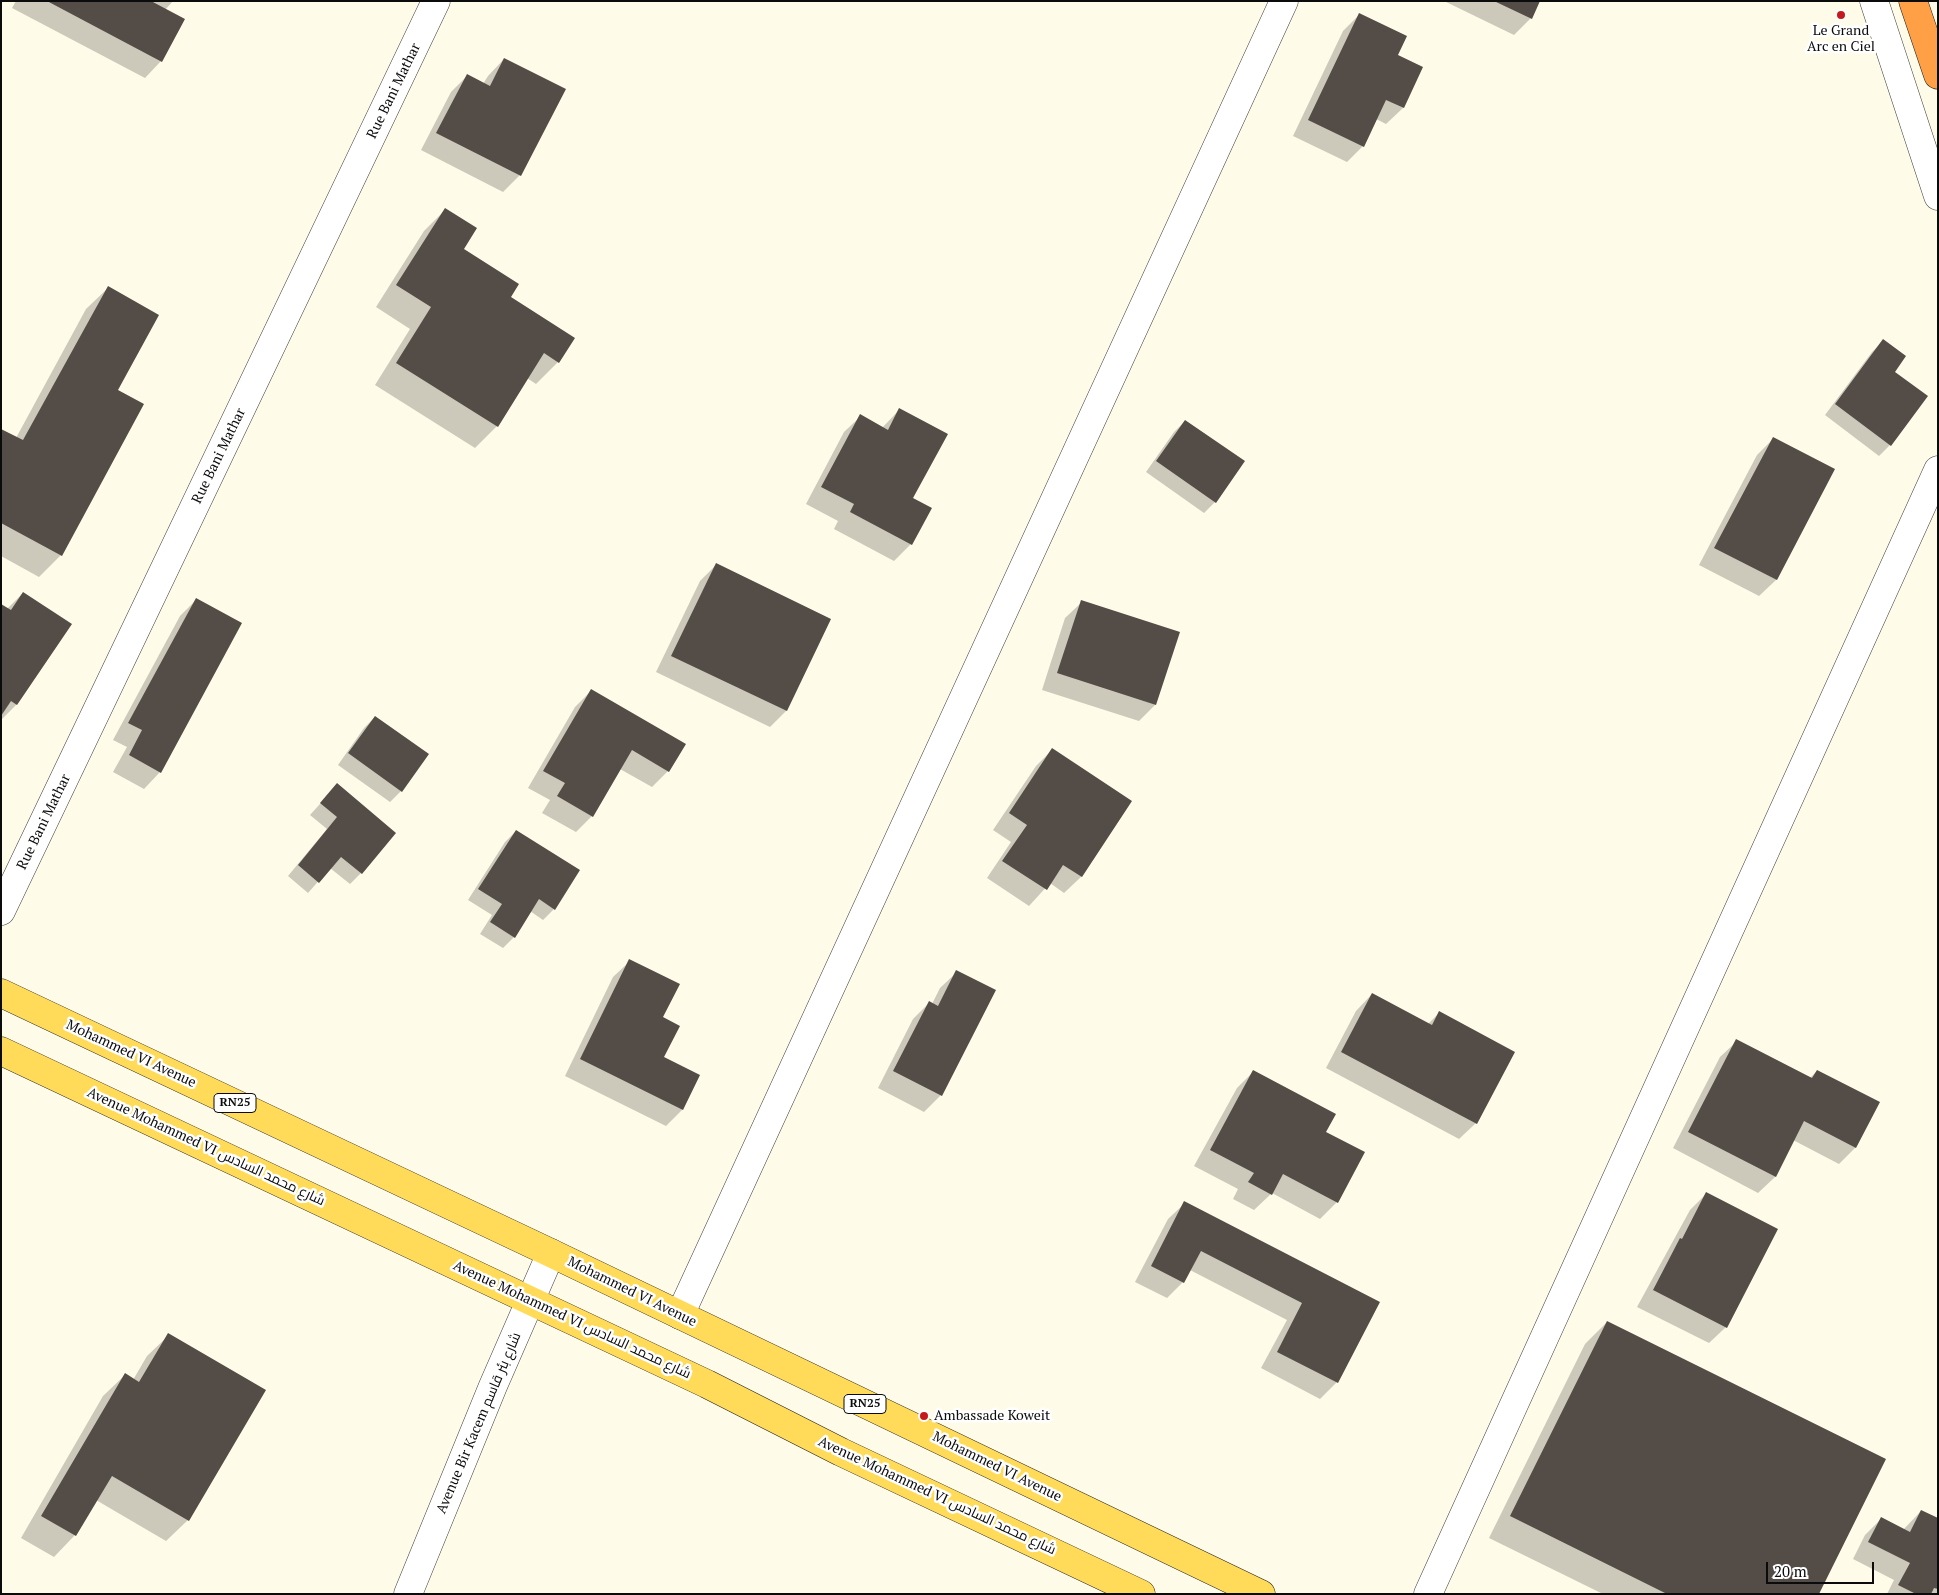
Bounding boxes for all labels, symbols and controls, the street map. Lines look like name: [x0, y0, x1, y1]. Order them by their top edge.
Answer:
marker: Le Grand Arc en Ciel: [1835, 9, 1847, 21]
place label: Le Grand Arc en Ciel: [1807, 23, 1875, 56]
street label: Rue Bani Mathar: [364, 41, 424, 141]
street label: Rue Bani Mathar: [189, 406, 249, 506]
street label: Rue Bani Mathar: [14, 772, 74, 872]
street label: Mohammed VI Avenue: [63, 1017, 199, 1091]
street label: Avenue Mohammed VI شارع محمد السادس: [84, 1084, 328, 1210]
road number: RN25: [214, 1094, 256, 1112]
street label: Mohammed VI Avenue: [565, 1253, 699, 1331]
street label: Avenue Mohammed VI شارع محمد السادس: [450, 1257, 694, 1383]
street label: Avenue Bir Kacem شارع بئر قاسم: [433, 1330, 525, 1516]
road number: RN25: [844, 1395, 886, 1414]
place label: Ambassade Koweit: [934, 1408, 1050, 1424]
marker: Ambassade Koweit: [918, 1410, 930, 1422]
street label: Mohammed VI Avenue: [930, 1428, 1064, 1506]
street label: Avenue Mohammed VI شارع محمد السادس: [815, 1433, 1059, 1559]
scale bar: [1769, 1552, 1876, 1584]
text: 20 m: [1774, 1561, 1807, 1581]

